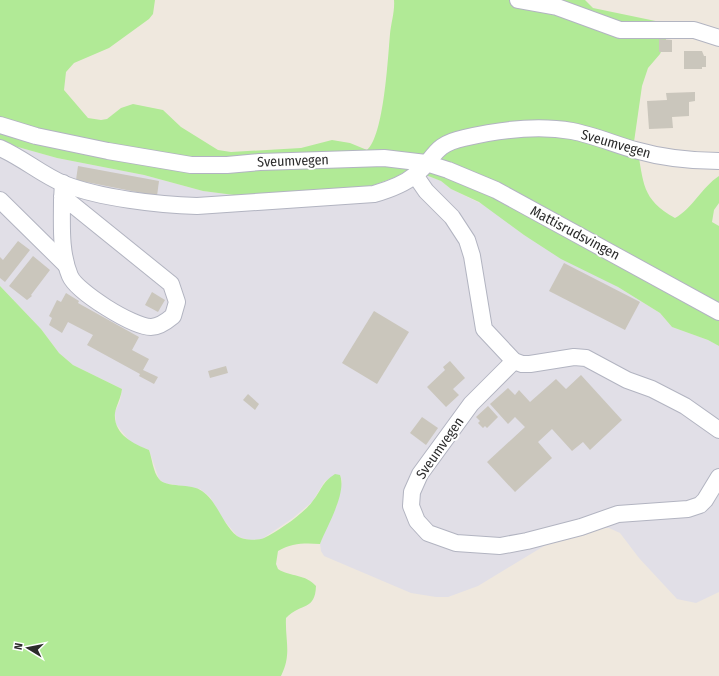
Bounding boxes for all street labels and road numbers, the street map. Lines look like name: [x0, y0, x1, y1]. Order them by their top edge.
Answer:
street label: Sveumvegen: [579, 126, 653, 162]
street label: Sveumvegen: [257, 151, 329, 171]
street label: Mattisrudsvingen: [527, 202, 623, 264]
street label: Sveumvegen: [412, 414, 468, 482]

